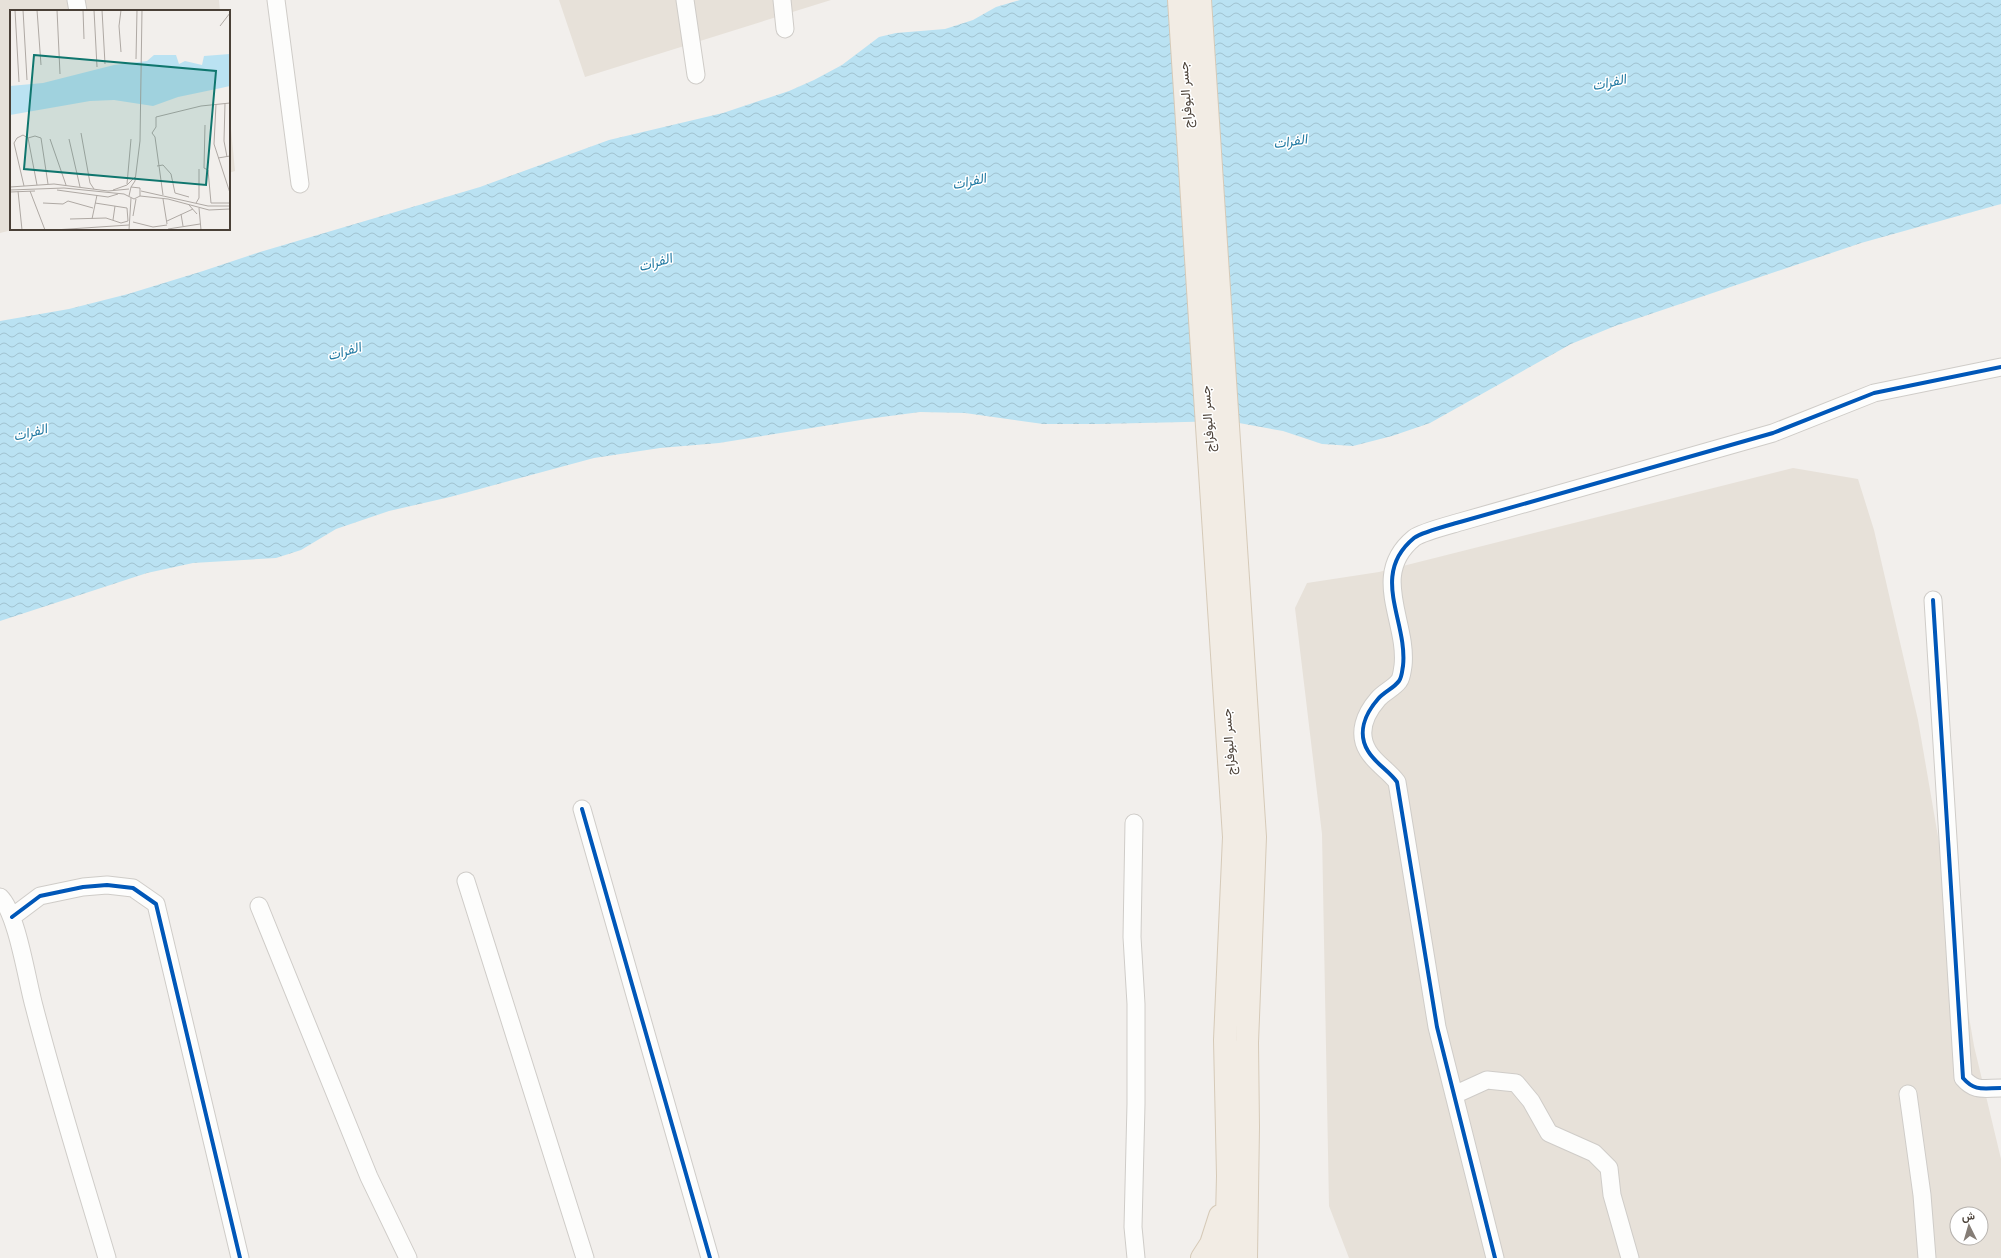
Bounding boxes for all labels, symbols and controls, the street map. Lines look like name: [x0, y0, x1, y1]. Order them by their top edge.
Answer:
inset map: [10, 10, 230, 230]
street label: جسر البوفراج: [1175, 61, 1197, 129]
water label: الفرات: [1590, 69, 1630, 95]
water label: الفرات: [1272, 129, 1310, 154]
water label: الفرات: [950, 168, 990, 194]
water label: الفرات: [636, 248, 676, 276]
water label: الفرات: [325, 337, 365, 365]
street label: جسر البوفراج: [1197, 385, 1219, 453]
water label: الفرات: [11, 419, 51, 446]
street label: جسر البوفراج: [1218, 708, 1240, 776]
north arrow: [1949, 1206, 1989, 1246]
text: ش: [1961, 1208, 1975, 1225]

